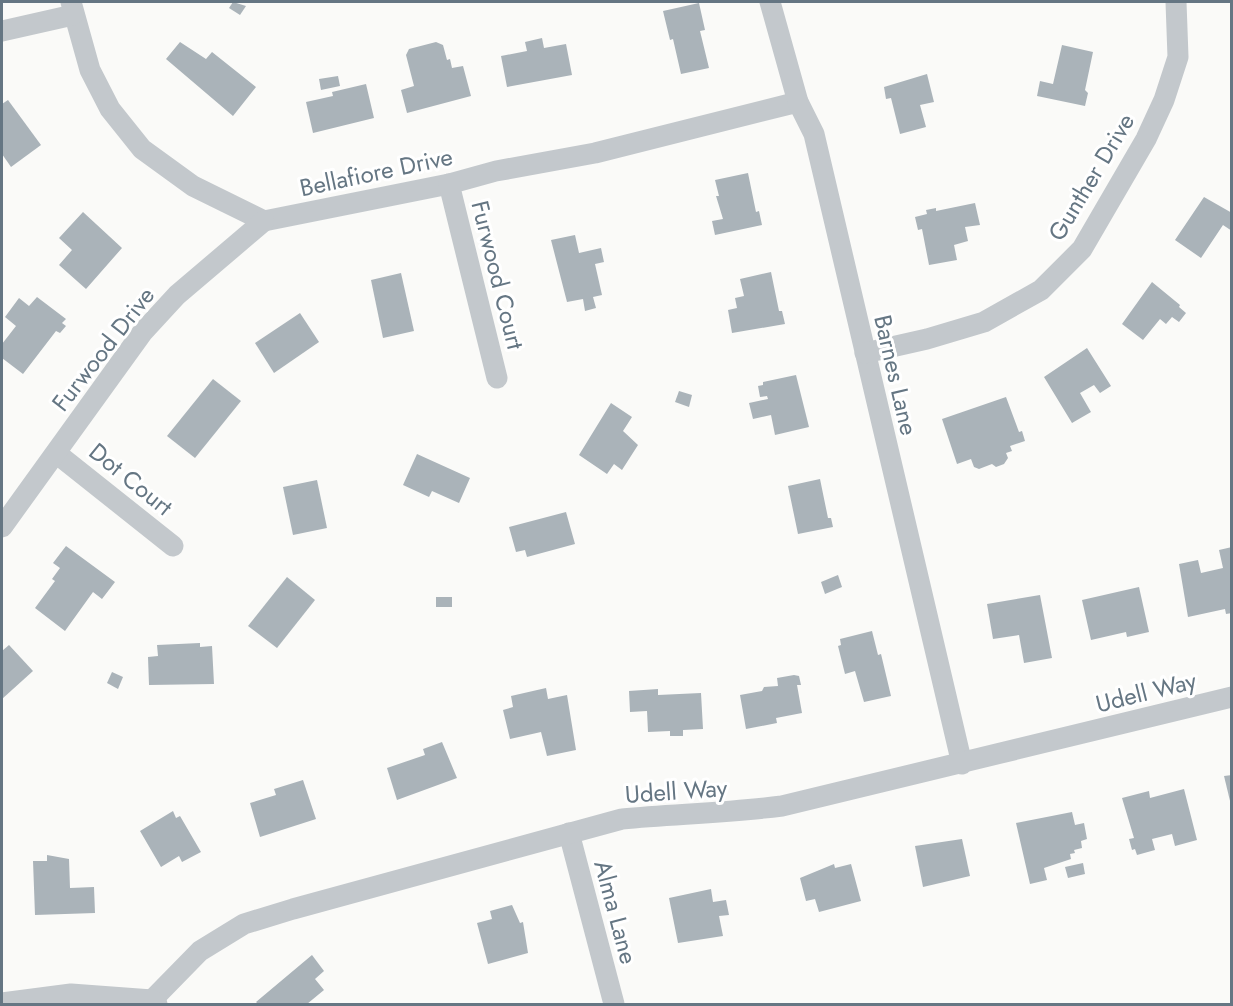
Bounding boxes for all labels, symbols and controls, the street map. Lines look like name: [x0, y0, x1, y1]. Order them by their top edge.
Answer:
street label: Gunther Drive: [1039, 107, 1143, 247]
street label: Bellafiore Drive: [296, 139, 456, 205]
street label: Furwood Court: [463, 197, 533, 353]
street label: Furwood Drive: [43, 279, 163, 419]
street label: Barnes Lane: [865, 311, 927, 439]
street label: Dot Court: [82, 434, 180, 524]
street label: Udell Way: [1092, 662, 1200, 721]
street label: Udell Way: [624, 770, 729, 812]
street label: Alma Lane: [585, 856, 647, 968]

